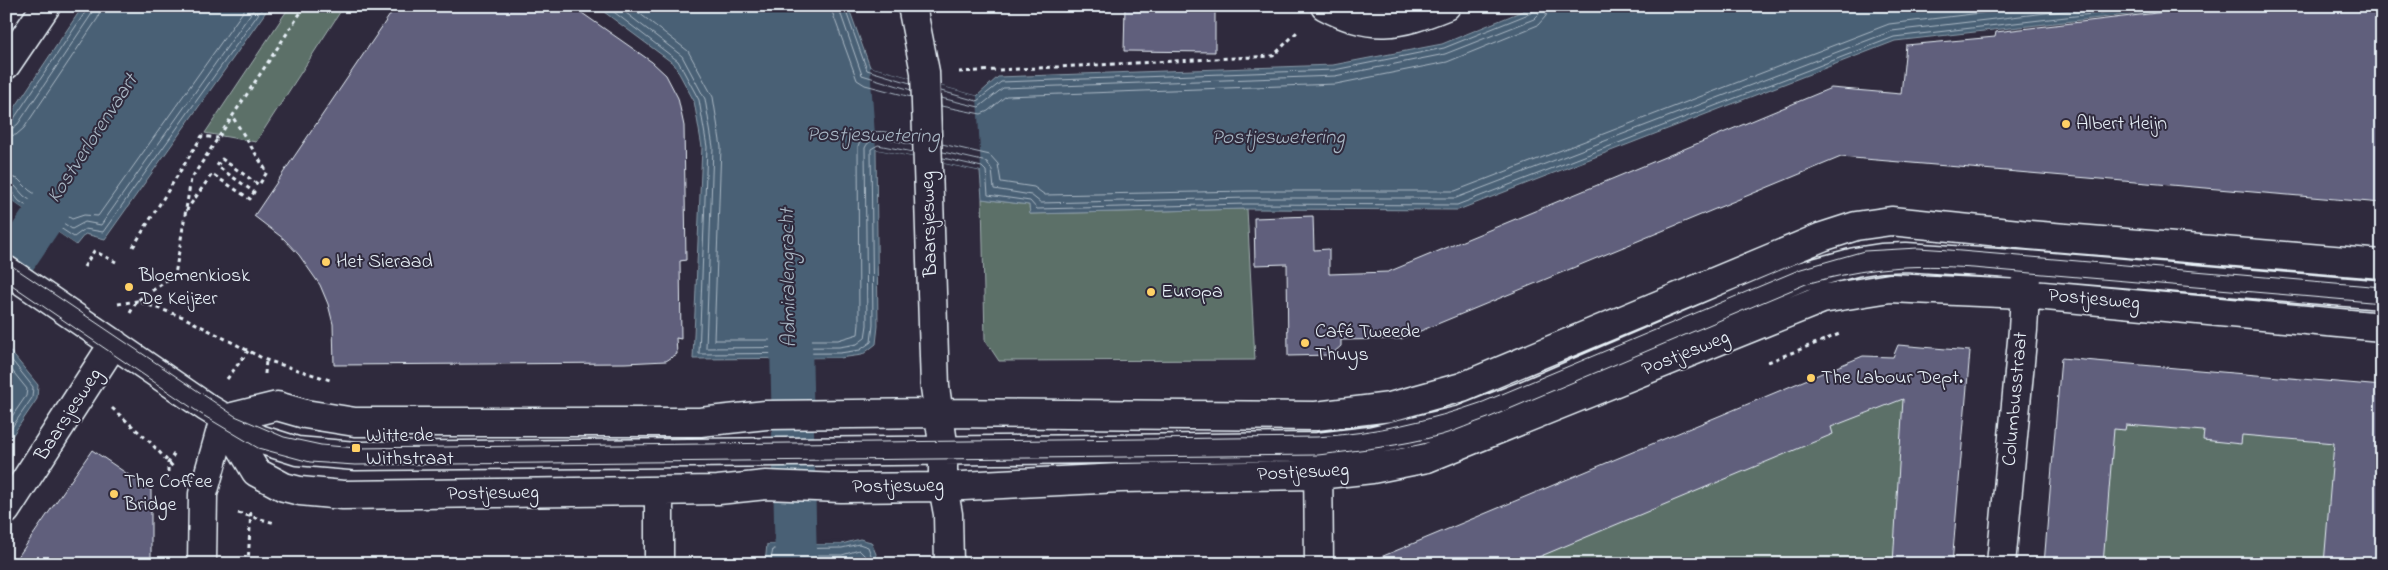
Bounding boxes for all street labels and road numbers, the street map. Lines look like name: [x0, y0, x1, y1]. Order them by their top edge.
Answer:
street label: Baarsjesweg: [914, 171, 947, 278]
street label: Postjesweg: [2047, 282, 2141, 319]
street label: Postjesweg: [1638, 323, 1734, 386]
street label: Columbusstraat: [1996, 330, 2036, 467]
street label: Baarsjesweg: [28, 363, 111, 469]
street label: Postjesweg: [1256, 456, 1350, 491]
street label: Postjesweg: [852, 472, 944, 503]
street label: Postjesweg: [447, 479, 539, 510]

